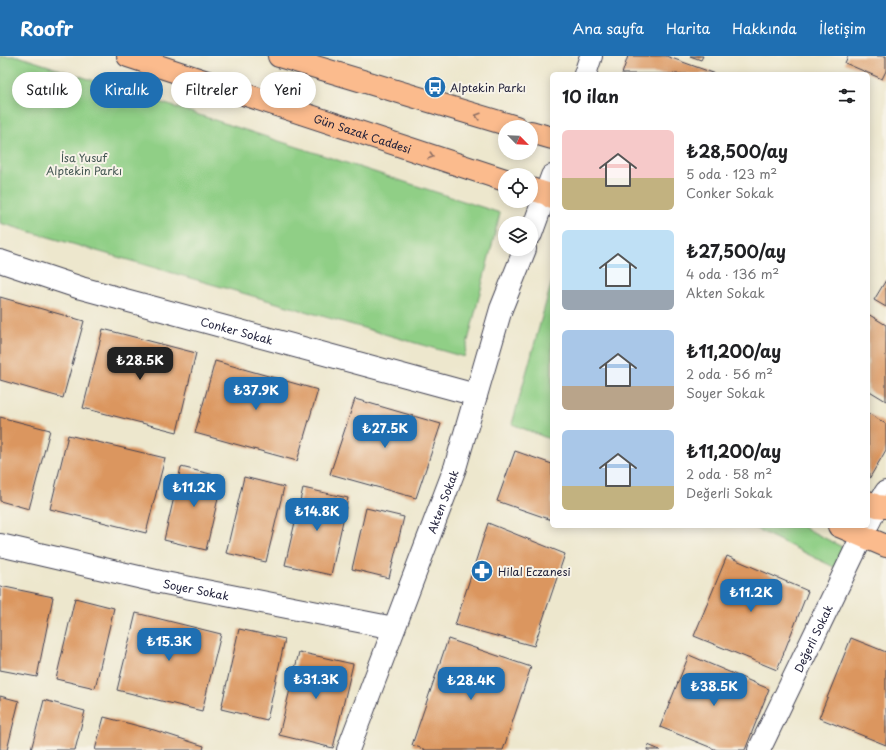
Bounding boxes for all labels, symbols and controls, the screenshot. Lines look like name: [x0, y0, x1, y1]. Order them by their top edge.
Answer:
text: Roofr: [20, 14, 73, 42]
text: Ana sayfa: [573, 18, 644, 39]
text: Harita: [666, 18, 710, 39]
text: Hakkında: [732, 18, 797, 39]
text: İletişim: [819, 18, 866, 39]
chip: Satılık: [12, 72, 82, 108]
chip: Kiralık: [90, 72, 163, 108]
chip: Filtreler: [171, 72, 252, 108]
chip: Yeni: [260, 72, 316, 108]
bus stop icon: Alptekin Parkı: [422, 74, 448, 100]
place label: Alptekin Parkı: [450, 79, 526, 96]
text: 10 ilan: [562, 83, 619, 109]
icon: filters: [836, 85, 858, 107]
street label: Gün Sazak Caddesi: [312, 109, 414, 157]
one-way arrow: [475, 112, 482, 121]
north arrow: [498, 120, 538, 160]
map controls: [498, 120, 538, 256]
text: ₺28,500/ay: [686, 138, 788, 164]
icon: home: [594, 146, 642, 194]
park label: İsa Yusuf Alptekin Parkı: [46, 149, 122, 179]
one-way arrow: [428, 151, 435, 160]
text: 5 oda · 123 m²: [686, 164, 777, 183]
button: locate: [498, 168, 538, 208]
text: Conker Sokak: [686, 183, 774, 202]
button: layers: [498, 216, 538, 256]
text: ₺27,500/ay: [686, 238, 786, 264]
icon: home: [594, 246, 642, 294]
text: 4 oda · 136 m²: [686, 264, 779, 283]
text: Akten Sokak: [686, 283, 765, 302]
street label: Conker Sokak: [199, 312, 276, 348]
text: ₺11,200/ay: [686, 338, 781, 364]
icon: home: [594, 346, 642, 394]
pin: ₺28.5K: [107, 347, 173, 381]
text: ₺28.5K: [116, 350, 164, 369]
text: 2 oda · 56 m²: [686, 364, 773, 383]
pin: ₺37.9K: [223, 377, 289, 411]
text: ₺37.9K: [233, 380, 279, 399]
text: Soyer Sokak: [686, 383, 765, 402]
pin: ₺27.5K: [352, 415, 418, 449]
text: ₺27.5K: [362, 418, 408, 437]
text: ₺11,200/ay: [686, 438, 781, 464]
icon: home: [594, 446, 642, 494]
text: 2 oda · 58 m²: [686, 464, 772, 483]
street label: Akten Sokak: [423, 466, 462, 536]
pin: ₺11.2K: [161, 474, 227, 508]
text: ₺11.2K: [172, 477, 216, 496]
text: Değerli Sokak: [686, 483, 773, 502]
pin: ₺14.8K: [284, 498, 350, 532]
text: ₺14.8K: [294, 501, 340, 520]
pharmacy icon: Hilal Eczanesi: [469, 558, 495, 584]
place label: Hilal Eczanesi: [498, 563, 570, 580]
street label: Soyer Sokak: [162, 574, 231, 604]
pin: ₺11.2K: [718, 579, 784, 613]
text: ₺11.2K: [729, 582, 773, 601]
street label: Değerli Sokak: [789, 601, 837, 675]
pin: ₺15.3K: [136, 628, 202, 662]
text: ₺15.3K: [146, 631, 192, 650]
pin: ₺31.3K: [283, 666, 349, 700]
pin: ₺28.4K: [438, 667, 504, 701]
text: ₺31.3K: [293, 669, 339, 688]
text: ₺28.4K: [447, 670, 495, 689]
pin: ₺38.5K: [681, 673, 747, 707]
text: ₺38.5K: [690, 676, 738, 695]

